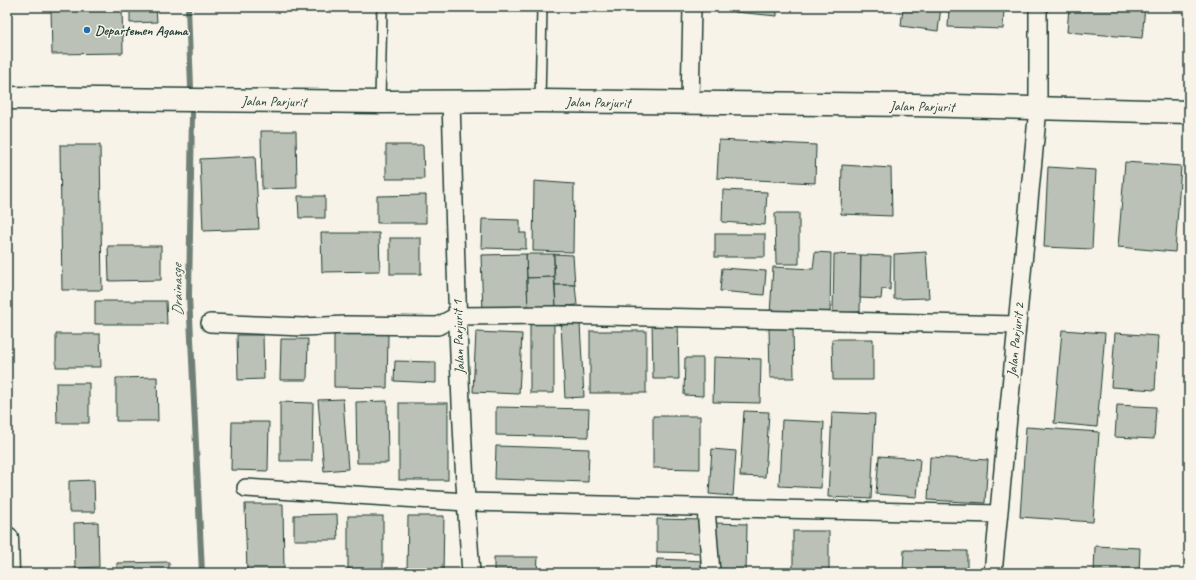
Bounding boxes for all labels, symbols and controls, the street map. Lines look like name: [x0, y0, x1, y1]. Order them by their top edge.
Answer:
place label: Departemen Agama: [95, 22, 189, 39]
marker: Departemen Agama: [82, 25, 92, 35]
street label: Jalan Parjurit: [240, 92, 309, 111]
street label: Jalan Parjurit: [564, 93, 633, 112]
street label: Jalan Parjurit: [888, 97, 957, 116]
water label: Drainasge: [168, 262, 187, 316]
street label: Jalan Parjurit 1: [449, 299, 468, 376]
street label: Jalan Parjurit 2: [1003, 300, 1028, 379]

